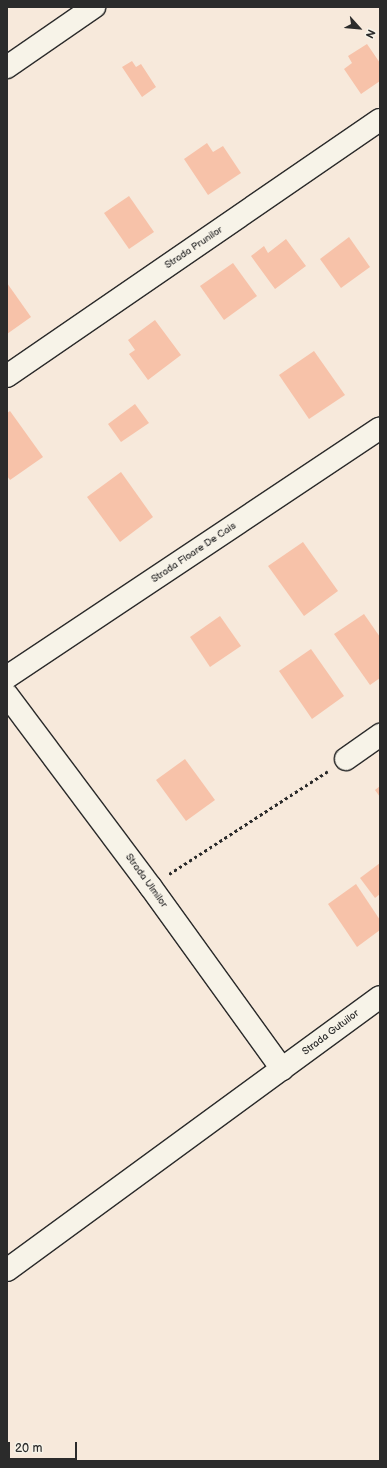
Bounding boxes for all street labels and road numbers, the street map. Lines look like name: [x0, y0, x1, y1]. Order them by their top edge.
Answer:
street label: Strada Prunilor: [163, 224, 225, 272]
street label: Strada Floare De Cais: [149, 520, 239, 586]
street label: Strada Ulmilor: [122, 852, 170, 910]
street label: Strada Gutuilor: [300, 1008, 362, 1058]

